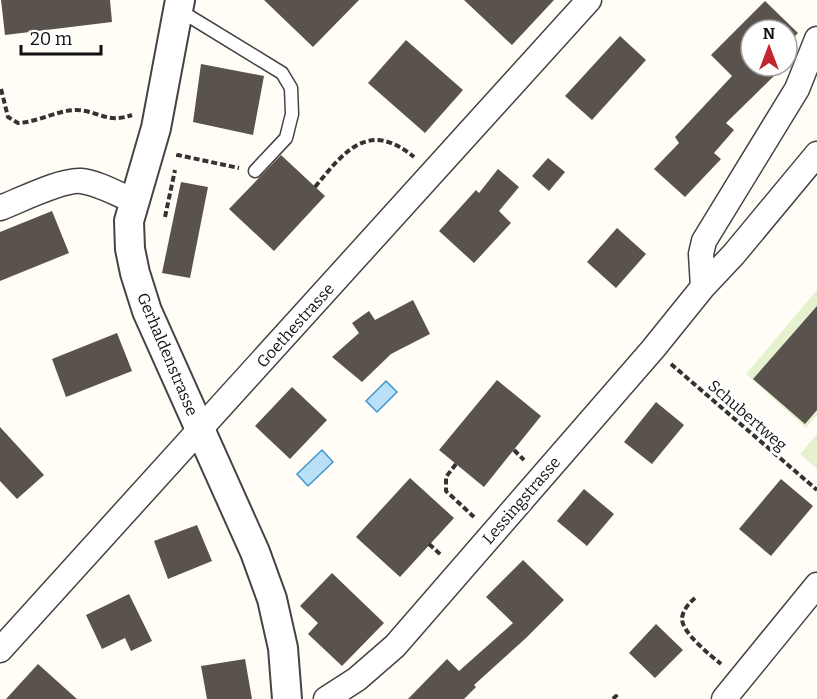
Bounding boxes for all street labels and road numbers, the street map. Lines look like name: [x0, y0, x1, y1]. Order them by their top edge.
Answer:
street label: Goethestrasse: [253, 279, 338, 371]
street label: Gerhaldenstrasse: [133, 290, 202, 419]
street label: Schubertweg: [704, 376, 791, 455]
street label: Lessingstrasse: [478, 453, 564, 548]

